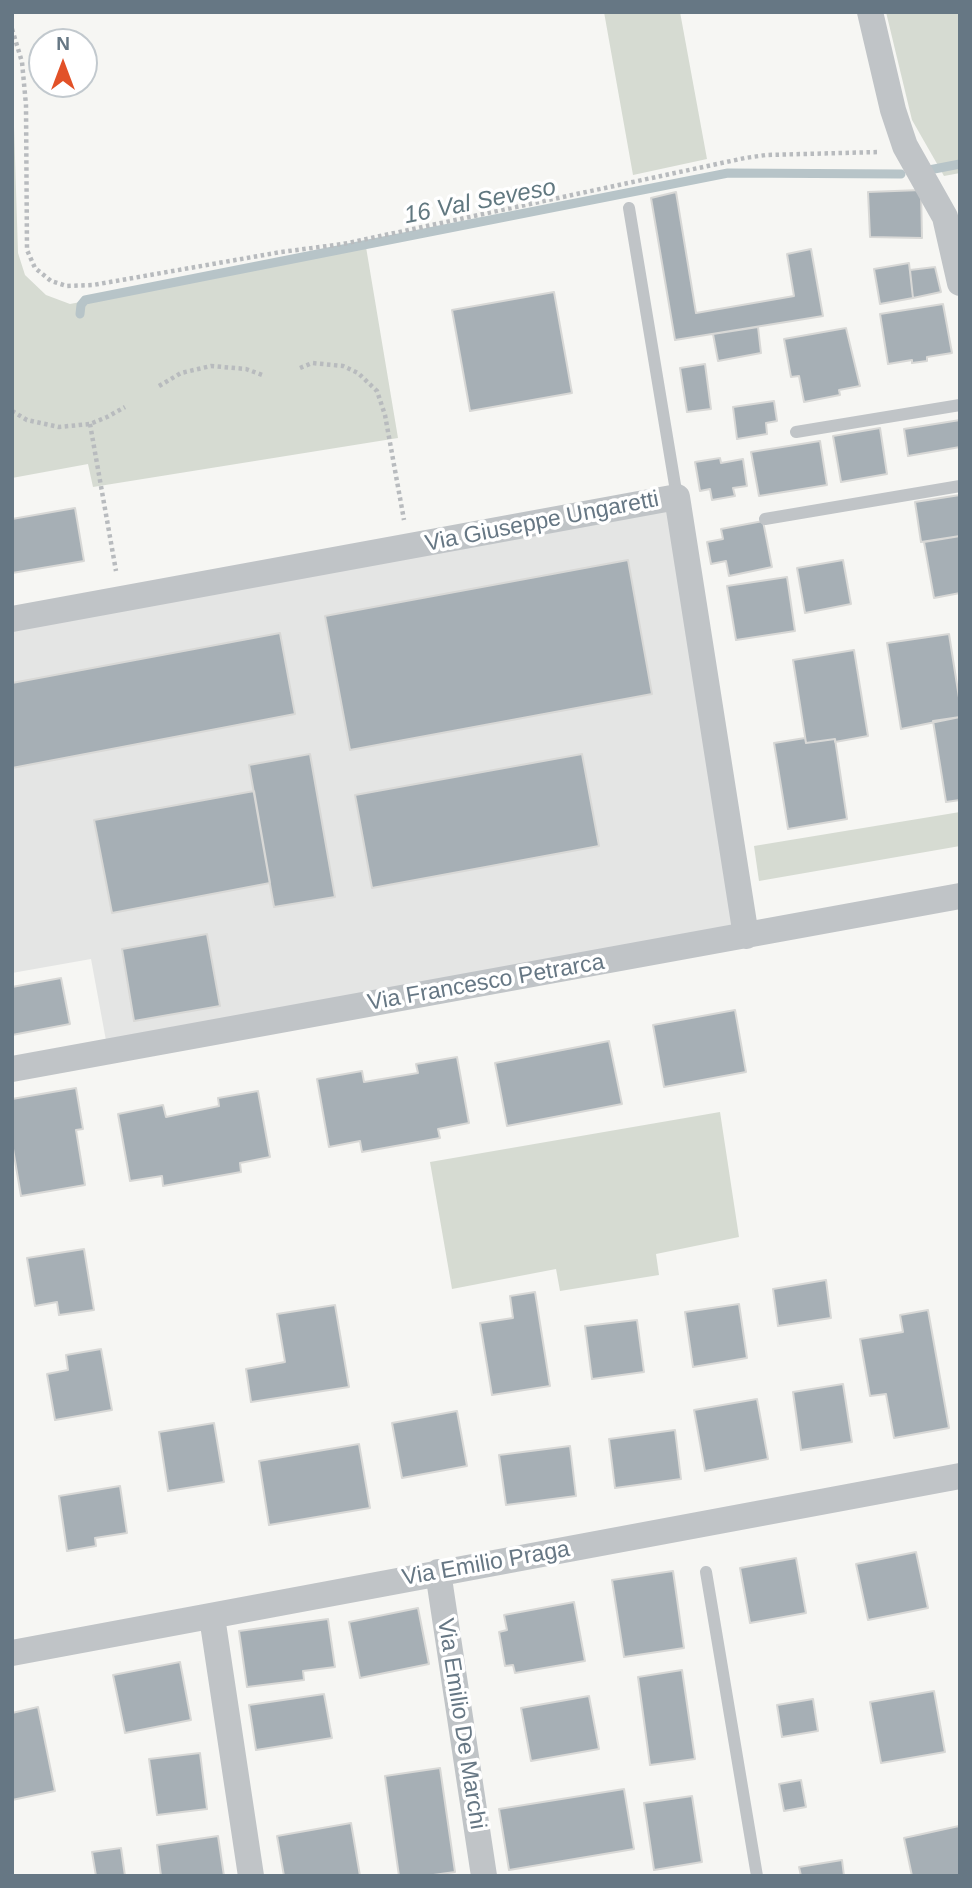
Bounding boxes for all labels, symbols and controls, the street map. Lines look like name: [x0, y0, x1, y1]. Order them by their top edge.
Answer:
north arrow: [28, 28, 98, 98]
text: N: [56, 33, 70, 54]
water label: 16 Val Seveso: [402, 173, 558, 231]
street label: Via Giuseppe Ungaretti: [423, 486, 661, 558]
street label: Via Francesco Petrarca: [365, 949, 607, 1017]
street label: Via Emilio Praga: [400, 1536, 572, 1592]
street label: Via Emilio De Marchi: [431, 1617, 491, 1831]

